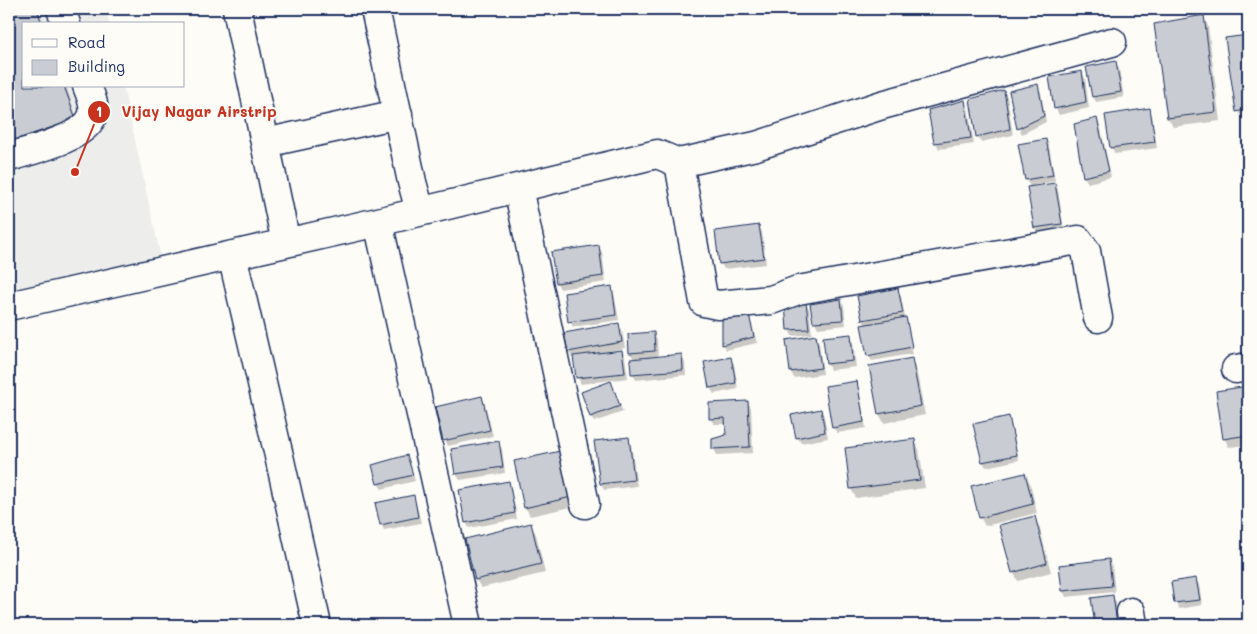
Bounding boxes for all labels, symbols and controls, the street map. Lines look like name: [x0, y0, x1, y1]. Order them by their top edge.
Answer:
legend: [22, 22, 185, 88]
text: Road: [68, 32, 105, 52]
text: Building: [68, 56, 125, 76]
callout: Vijay Nagar Airstrip: [86, 97, 287, 127]
text: 1: [96, 101, 102, 121]
text: Vijay Nagar Airstrip: [121, 101, 277, 121]

